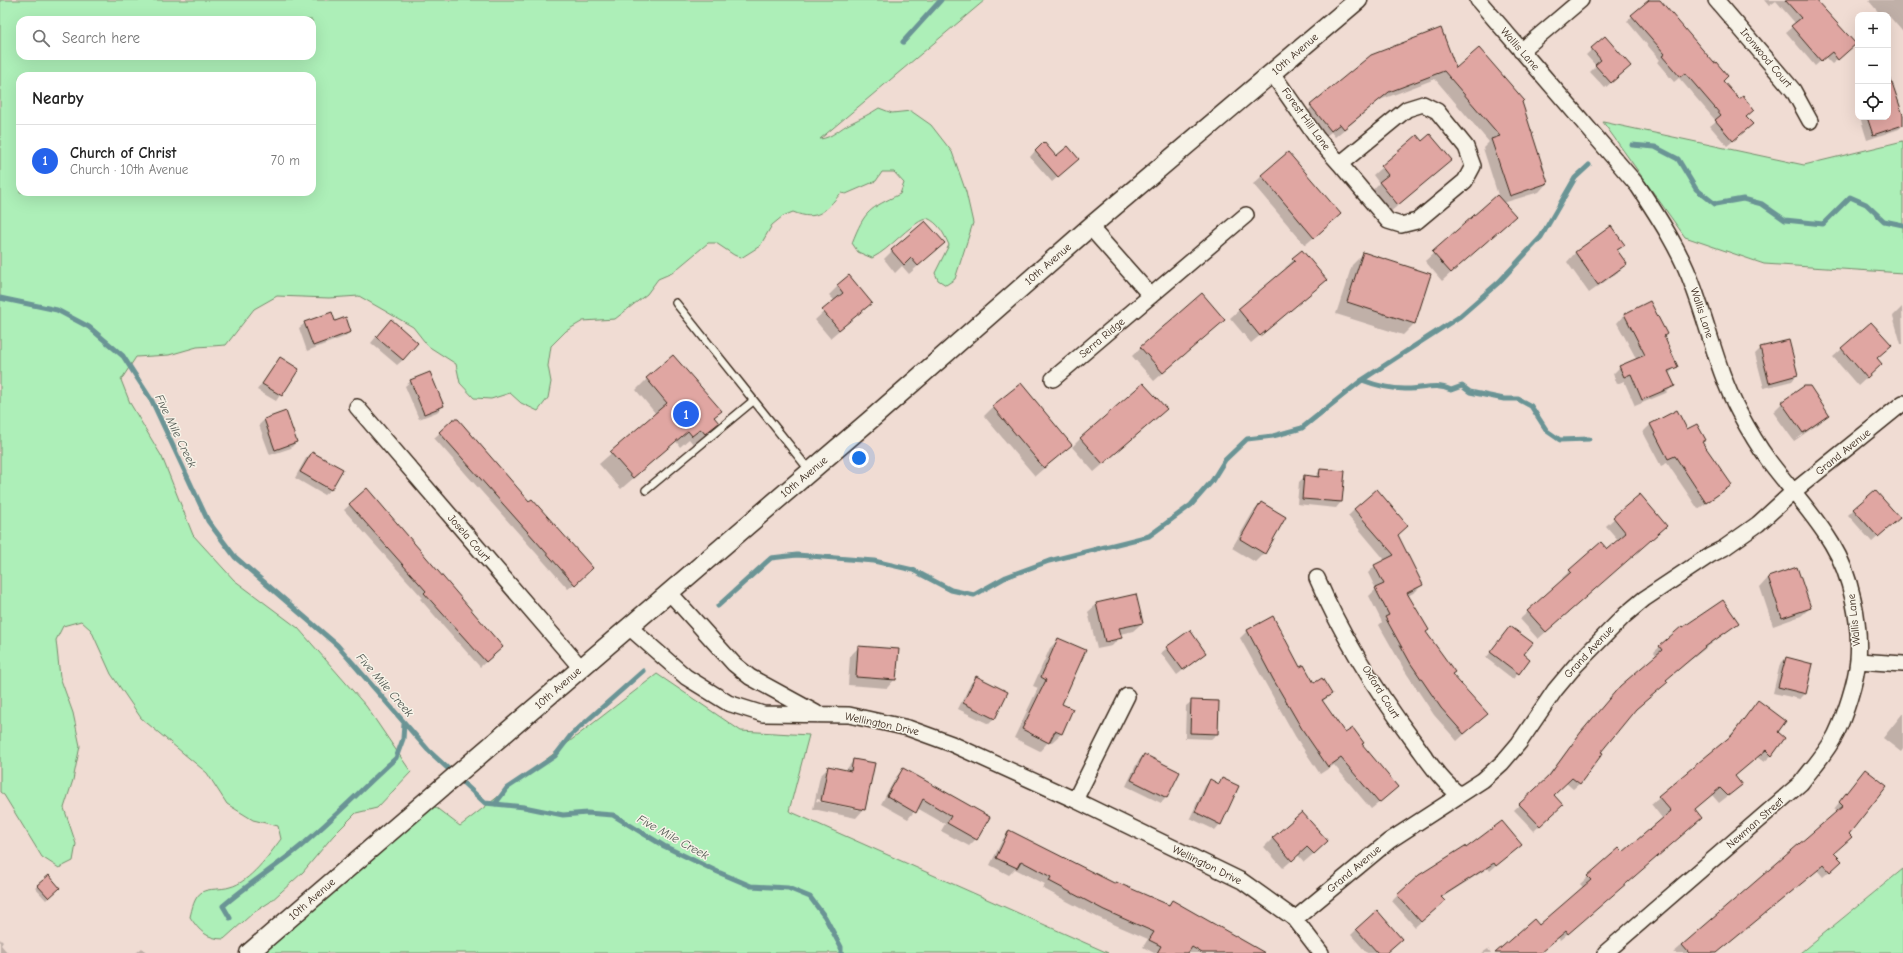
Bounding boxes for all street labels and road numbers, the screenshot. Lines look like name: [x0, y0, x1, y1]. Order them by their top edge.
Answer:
street label: Wallis Lane: [1498, 25, 1542, 73]
street label: Ironwood Court: [1737, 26, 1795, 91]
street label: 10th Avenue: [1269, 30, 1321, 78]
street label: Forest Hill Lane: [1279, 85, 1333, 153]
street label: 10th Avenue: [1022, 240, 1074, 288]
street label: Wallis Lane: [1688, 286, 1716, 340]
street label: Serra Ridge: [1076, 315, 1128, 361]
street label: Grand Avenue: [1813, 426, 1873, 478]
street label: 10th Avenue: [778, 453, 830, 500]
street label: Josela Court: [445, 512, 494, 565]
street label: Wallis Lane: [1845, 593, 1863, 647]
street label: Grand Avenue: [1561, 623, 1617, 681]
street label: Oxford Court: [1360, 663, 1403, 722]
street label: 10th Avenue: [532, 664, 584, 712]
street label: Wellington Drive: [844, 710, 921, 738]
street label: Newman Street: [1724, 794, 1787, 851]
street label: Grand Avenue: [1324, 842, 1384, 895]
street label: Wellington Drive: [1170, 843, 1244, 888]
street label: 10th Avenue: [286, 875, 338, 923]

